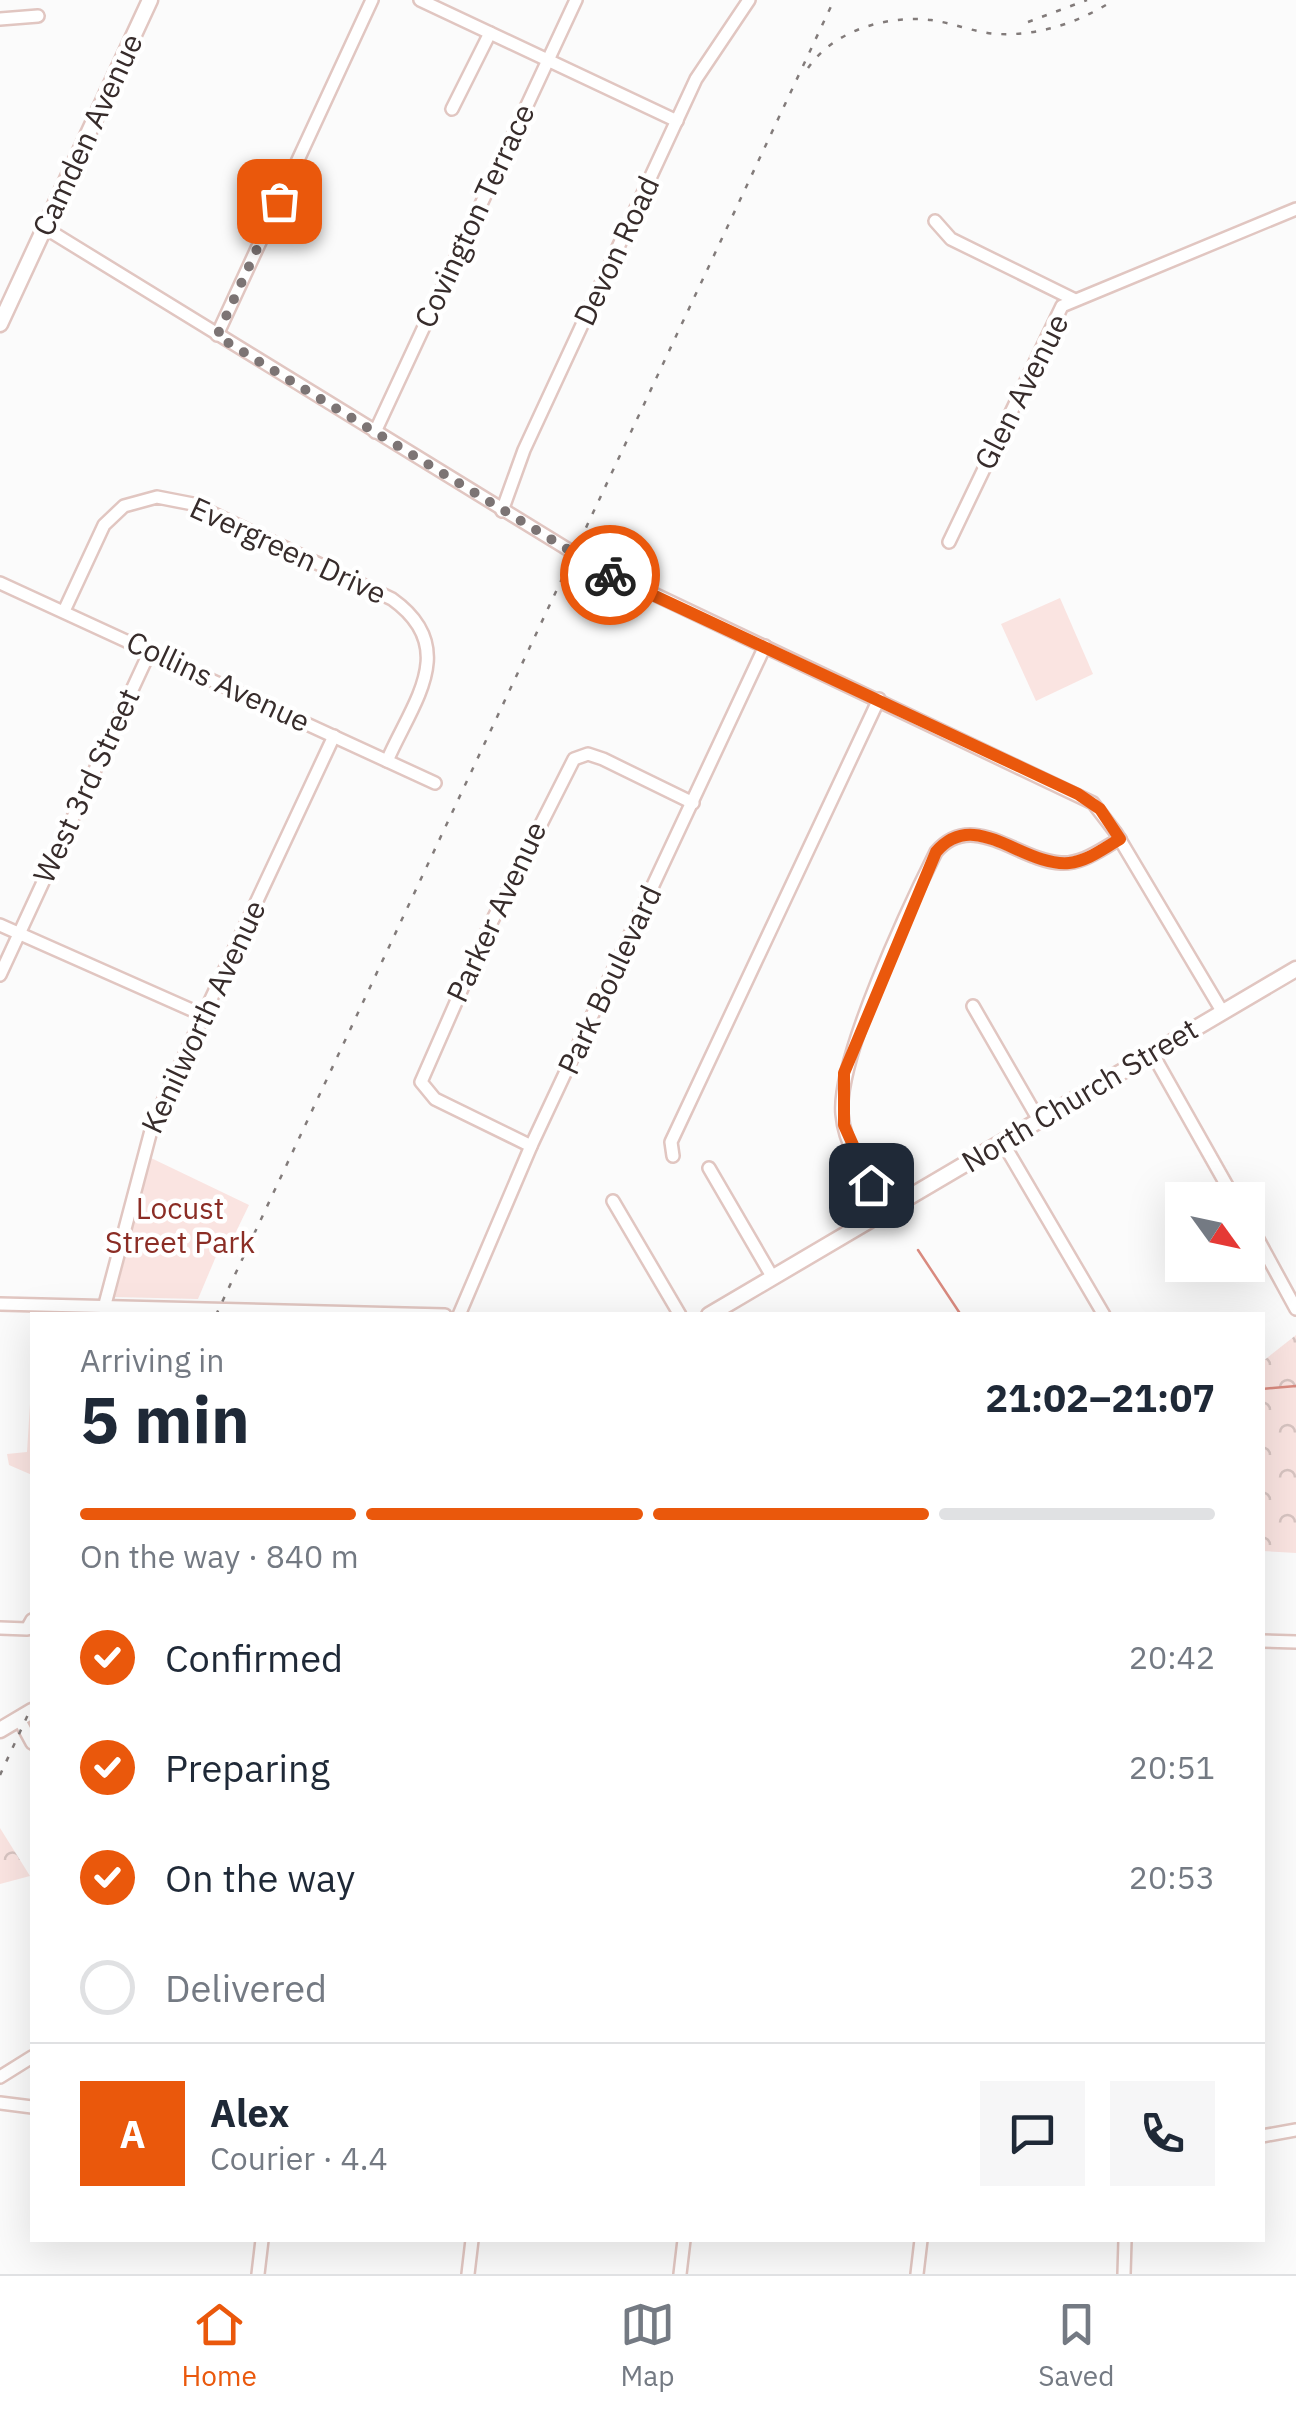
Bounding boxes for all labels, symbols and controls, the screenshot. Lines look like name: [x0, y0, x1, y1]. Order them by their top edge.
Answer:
street label: Camden Avenue: [23, 27, 151, 242]
street label: Covington Terrace: [405, 97, 543, 334]
pin: [237, 159, 322, 244]
street label: Devon Road: [564, 169, 667, 331]
icon: bag: [252, 174, 307, 229]
street label: Glen Avenue: [965, 307, 1077, 476]
street label: Evergreen Drive: [184, 487, 393, 612]
courier: [560, 525, 660, 625]
icon: bike: [583, 548, 638, 603]
street label: Collins Avenue: [121, 621, 317, 740]
street label: West 3rd Street: [24, 682, 148, 889]
street label: Parker Avenue: [437, 815, 555, 1008]
street label: Park Boulevard: [548, 879, 669, 1080]
street label: Kenilworth Avenue: [132, 894, 274, 1139]
street label: North Church Street: [954, 1009, 1205, 1181]
pin: [829, 1143, 914, 1228]
icon: home: [844, 1158, 899, 1213]
north arrow: [1165, 1182, 1265, 1282]
map controls: [1165, 1182, 1265, 1282]
park label: Locust Street Park: [105, 1188, 255, 1261]
text: Arriving in: [80, 1339, 225, 1381]
text: 21:02–21:07: [985, 1373, 1215, 1422]
text: 5 min: [80, 1376, 250, 1461]
text: On the way · 840 m: [80, 1535, 359, 1577]
icon: check: [80, 1630, 135, 1685]
text: Confirmed: [165, 1633, 343, 1682]
text: 20:42: [1129, 1636, 1215, 1678]
icon: check: [80, 1740, 135, 1795]
text: Preparing: [165, 1743, 330, 1792]
text: 20:51: [1129, 1746, 1215, 1788]
icon: check: [80, 1850, 135, 1905]
text: On the way: [165, 1853, 355, 1902]
text: 20:53: [1129, 1856, 1215, 1898]
text: Delivered: [165, 1963, 327, 2012]
button: chat: [980, 2081, 1085, 2186]
button: phone: [1110, 2081, 1215, 2186]
text: Alex: [210, 2088, 290, 2137]
text: A: [119, 2109, 146, 2158]
text: Courier · 4.4: [210, 2137, 388, 2179]
tab: Home: [182, 2297, 257, 2394]
tab: Map: [620, 2297, 675, 2394]
tab: Saved: [1038, 2297, 1114, 2394]

